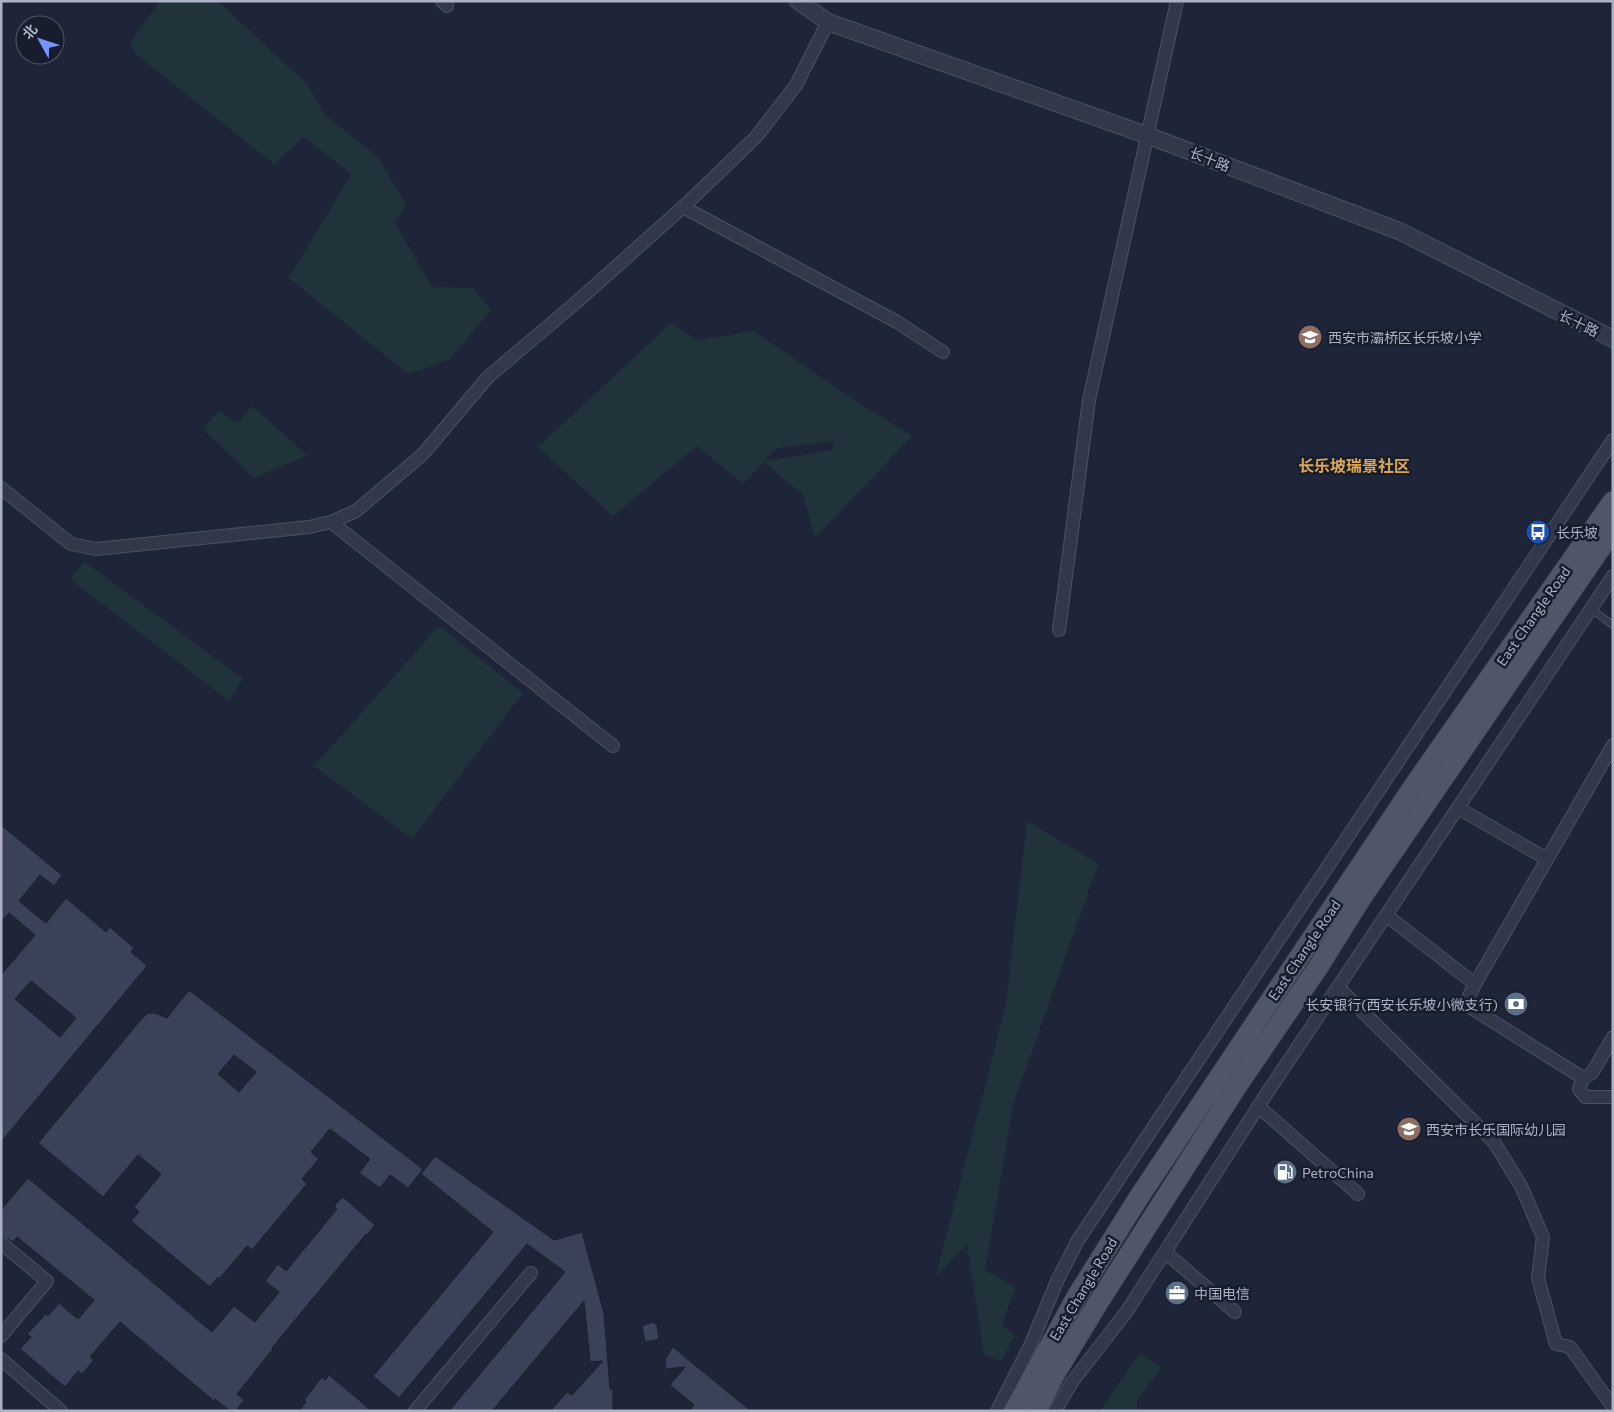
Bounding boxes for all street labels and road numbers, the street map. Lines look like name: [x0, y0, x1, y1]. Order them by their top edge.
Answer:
street label: 长十路: [1187, 144, 1233, 174]
street label: 长十路: [1556, 306, 1602, 340]
street label: East Changle Road: [1492, 563, 1574, 669]
street label: East Changle Road: [1264, 897, 1344, 1003]
street label: East Changle Road: [1046, 1234, 1120, 1344]

